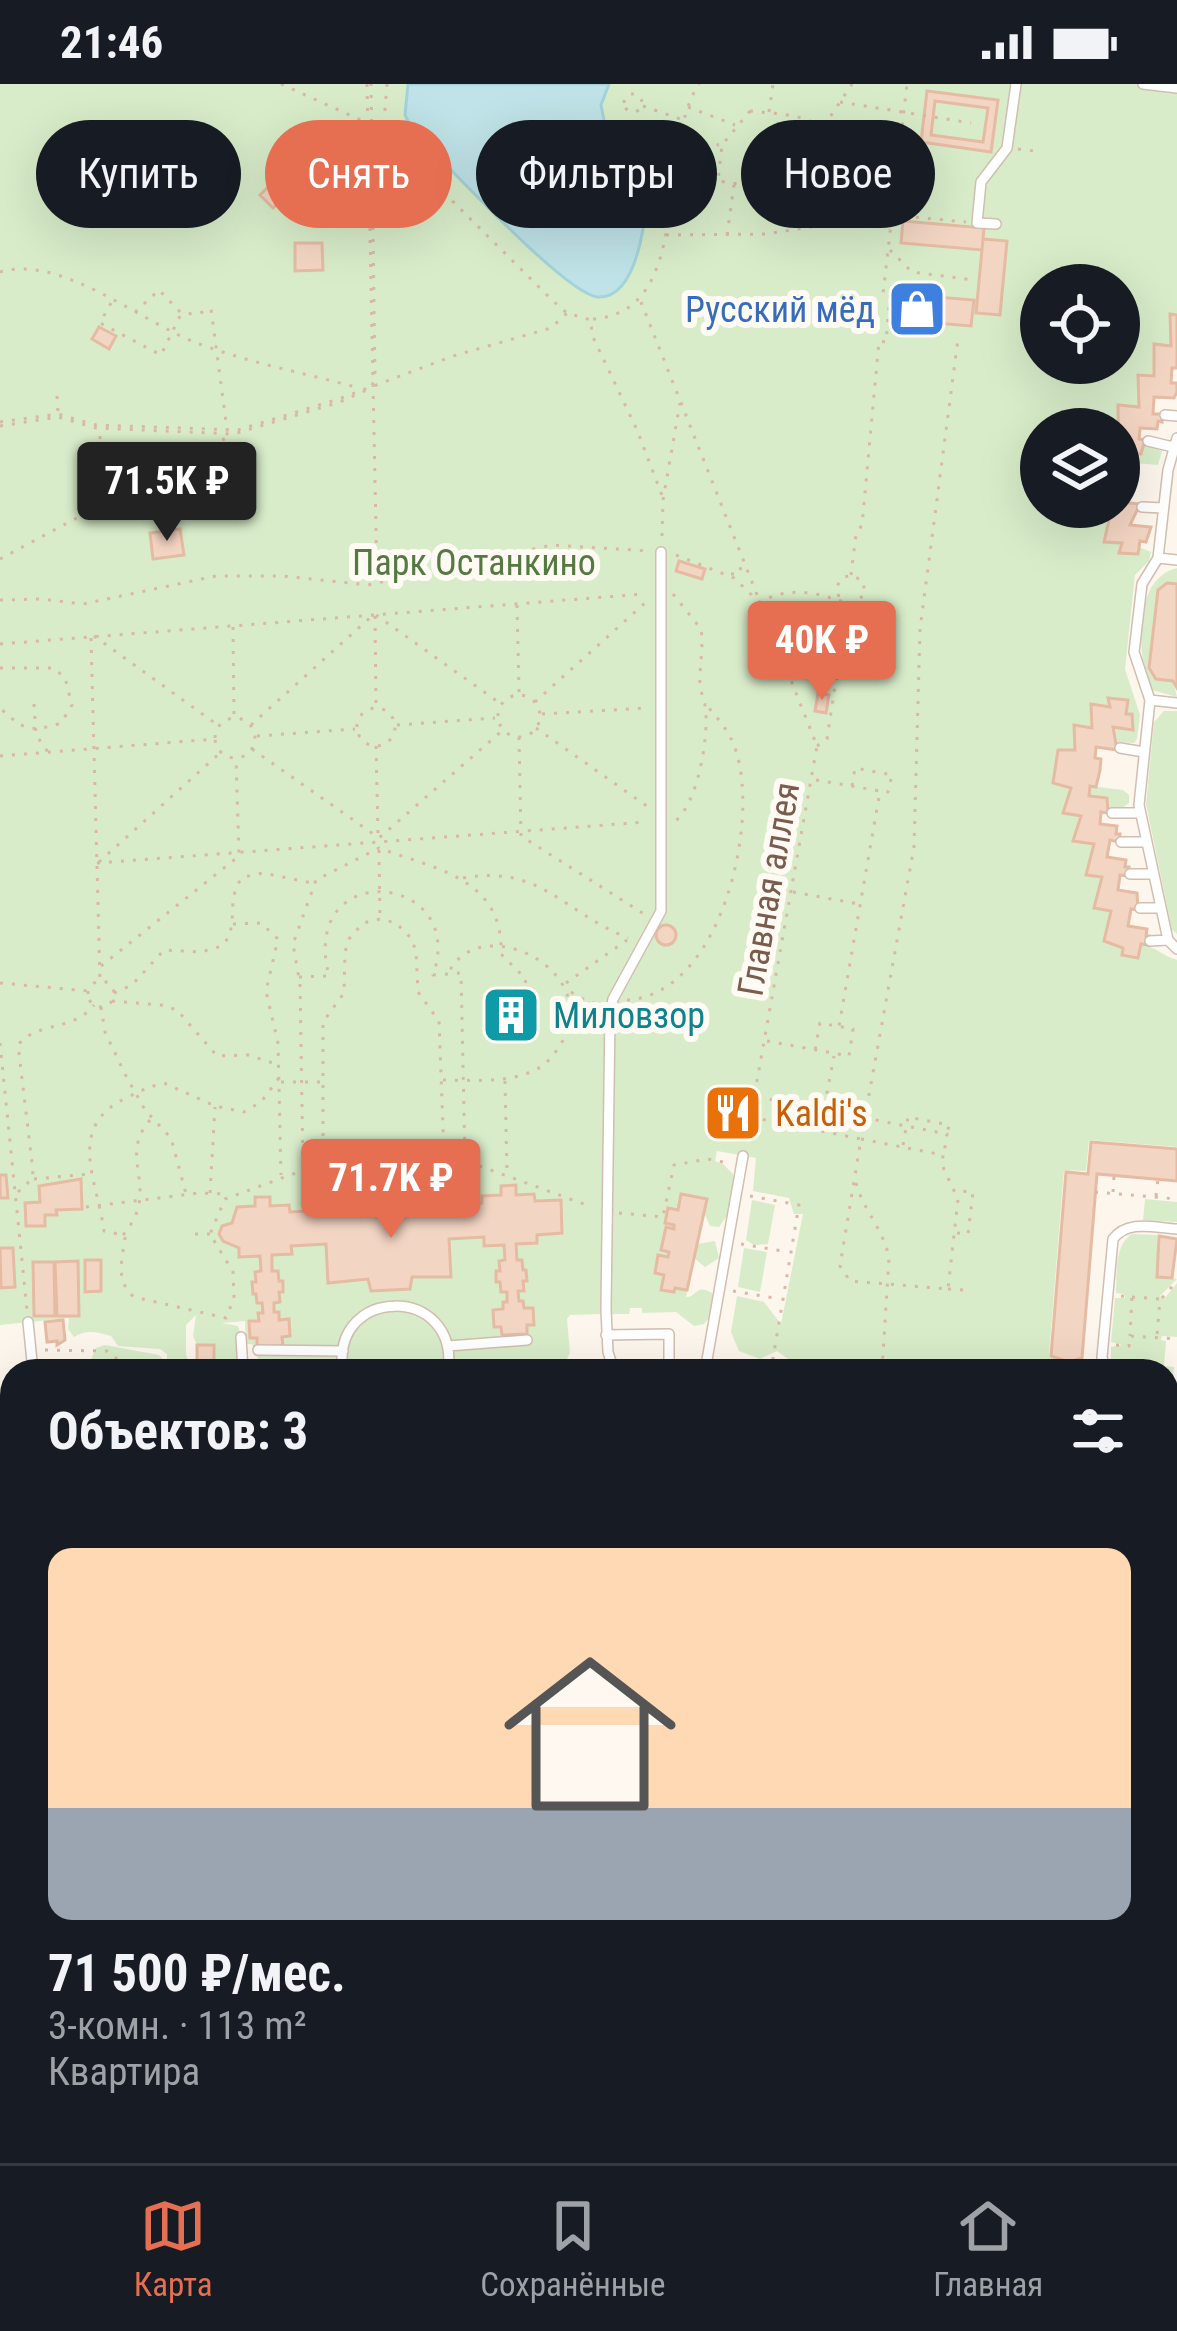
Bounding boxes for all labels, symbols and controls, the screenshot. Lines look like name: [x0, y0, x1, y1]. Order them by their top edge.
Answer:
text: 21:46: [60, 16, 163, 69]
chip: Купить: [36, 120, 241, 228]
chip: Снять: [265, 120, 452, 228]
chip: Фильтры: [476, 120, 717, 228]
chip: Новое: [741, 120, 935, 228]
map controls: [1020, 264, 1140, 528]
button: locate: [1020, 264, 1140, 384]
shop icon: Русский мёд: [886, 278, 948, 340]
place label: Русский мёд: [685, 289, 875, 331]
button: layers: [1020, 408, 1140, 528]
pin: 71.5K ₽: [56, 442, 278, 544]
text: 71.5K ₽: [104, 458, 230, 504]
park label: Парк Останкино: [352, 542, 596, 584]
pin: 40K ₽: [738, 601, 906, 703]
text: 40K ₽: [775, 617, 869, 663]
street label: Главная аллея: [730, 779, 808, 999]
building icon: Миловзор: [480, 984, 542, 1046]
place label: Миловзор: [553, 995, 705, 1037]
restaurant icon: Kaldi's: [702, 1082, 764, 1144]
place label: Kaldi's: [775, 1093, 868, 1135]
pin: 71.7K ₽: [280, 1139, 502, 1241]
text: 71.7K ₽: [328, 1155, 454, 1201]
icon: filters: [1065, 1398, 1131, 1464]
text: Объектов: 3: [48, 1402, 308, 1461]
icon: home: [482, 1626, 698, 1842]
text: 71 500 ₽/мес.: [48, 1944, 346, 2003]
text: 3-комн. · 113 m²: [48, 2003, 307, 2049]
text: Квартира: [48, 2049, 200, 2095]
tab: Карта: [134, 2193, 213, 2304]
tab: Сохранённые: [480, 2193, 666, 2304]
tab: Главная: [933, 2193, 1043, 2304]

